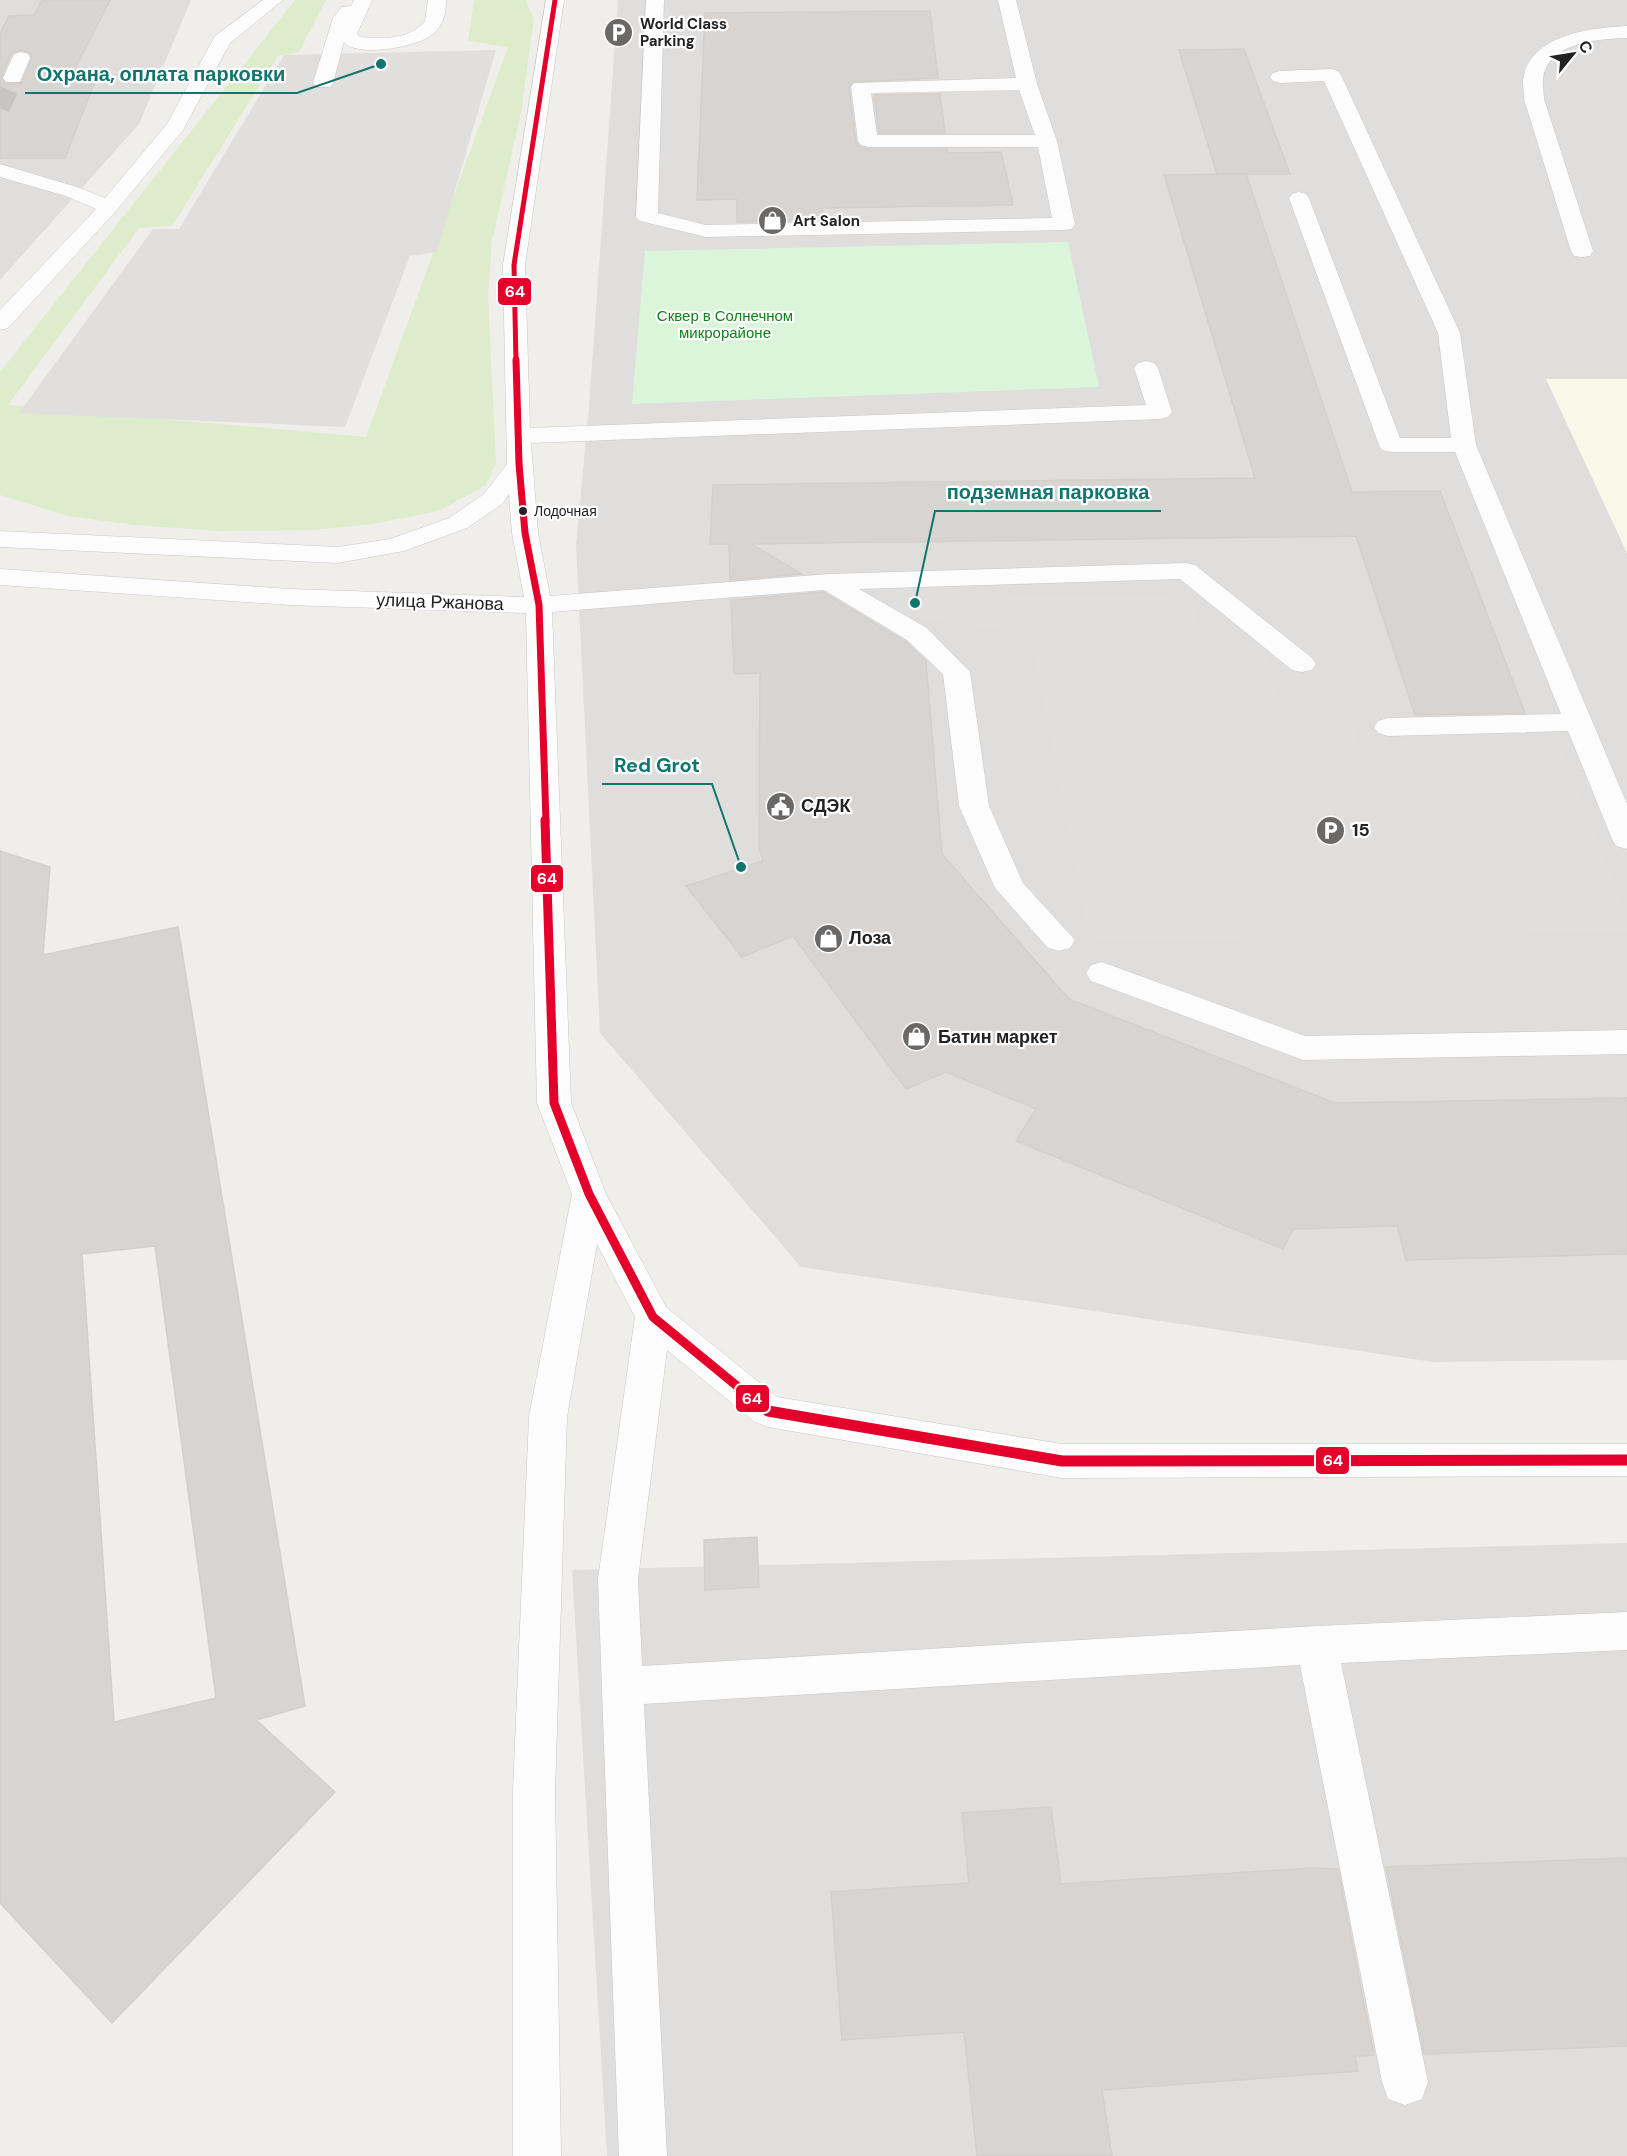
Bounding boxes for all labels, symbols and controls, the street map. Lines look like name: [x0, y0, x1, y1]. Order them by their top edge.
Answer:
place label: World Class Parking: [640, 14, 727, 51]
parking icon: World Class Parking: [603, 17, 635, 49]
north arrow: [1543, 24, 1603, 84]
text: С: [1574, 36, 1598, 57]
callout: Охрана, оплата парковки: [25, 55, 297, 93]
text: Охрана, оплата парковки: [37, 61, 285, 87]
shop icon: Art Salon: [756, 205, 788, 237]
place label: Art Salon: [793, 211, 860, 231]
line badge: 64: [497, 277, 532, 306]
text: 64: [505, 281, 525, 302]
park label: Сквер в Солнечном микрорайоне: [657, 306, 793, 343]
callout: подземная парковка: [935, 473, 1161, 511]
text: подземная парковка: [947, 479, 1150, 505]
place label: Лодочная: [534, 502, 597, 520]
marker: Лодочная: [517, 505, 529, 517]
street label: улица Ржанова: [376, 588, 505, 616]
callout: Red Grot: [602, 746, 712, 784]
text: Red Grot: [614, 752, 700, 778]
public building icon: СДЭК: [764, 790, 796, 822]
place label: СДЭК: [801, 794, 851, 818]
parking icon: 15: [1315, 814, 1347, 846]
place label: 15: [1352, 818, 1370, 842]
line badge: 64: [530, 864, 564, 893]
text: 64: [537, 868, 557, 889]
shop icon: Лоза: [812, 922, 844, 954]
place label: Лоза: [849, 926, 892, 950]
shop icon: Батин маркет: [901, 1021, 933, 1053]
place label: Батин маркет: [938, 1025, 1058, 1049]
line badge: 64: [735, 1384, 770, 1413]
text: 64: [742, 1388, 762, 1409]
line badge: 64: [1315, 1446, 1350, 1475]
text: 64: [1323, 1450, 1343, 1471]

